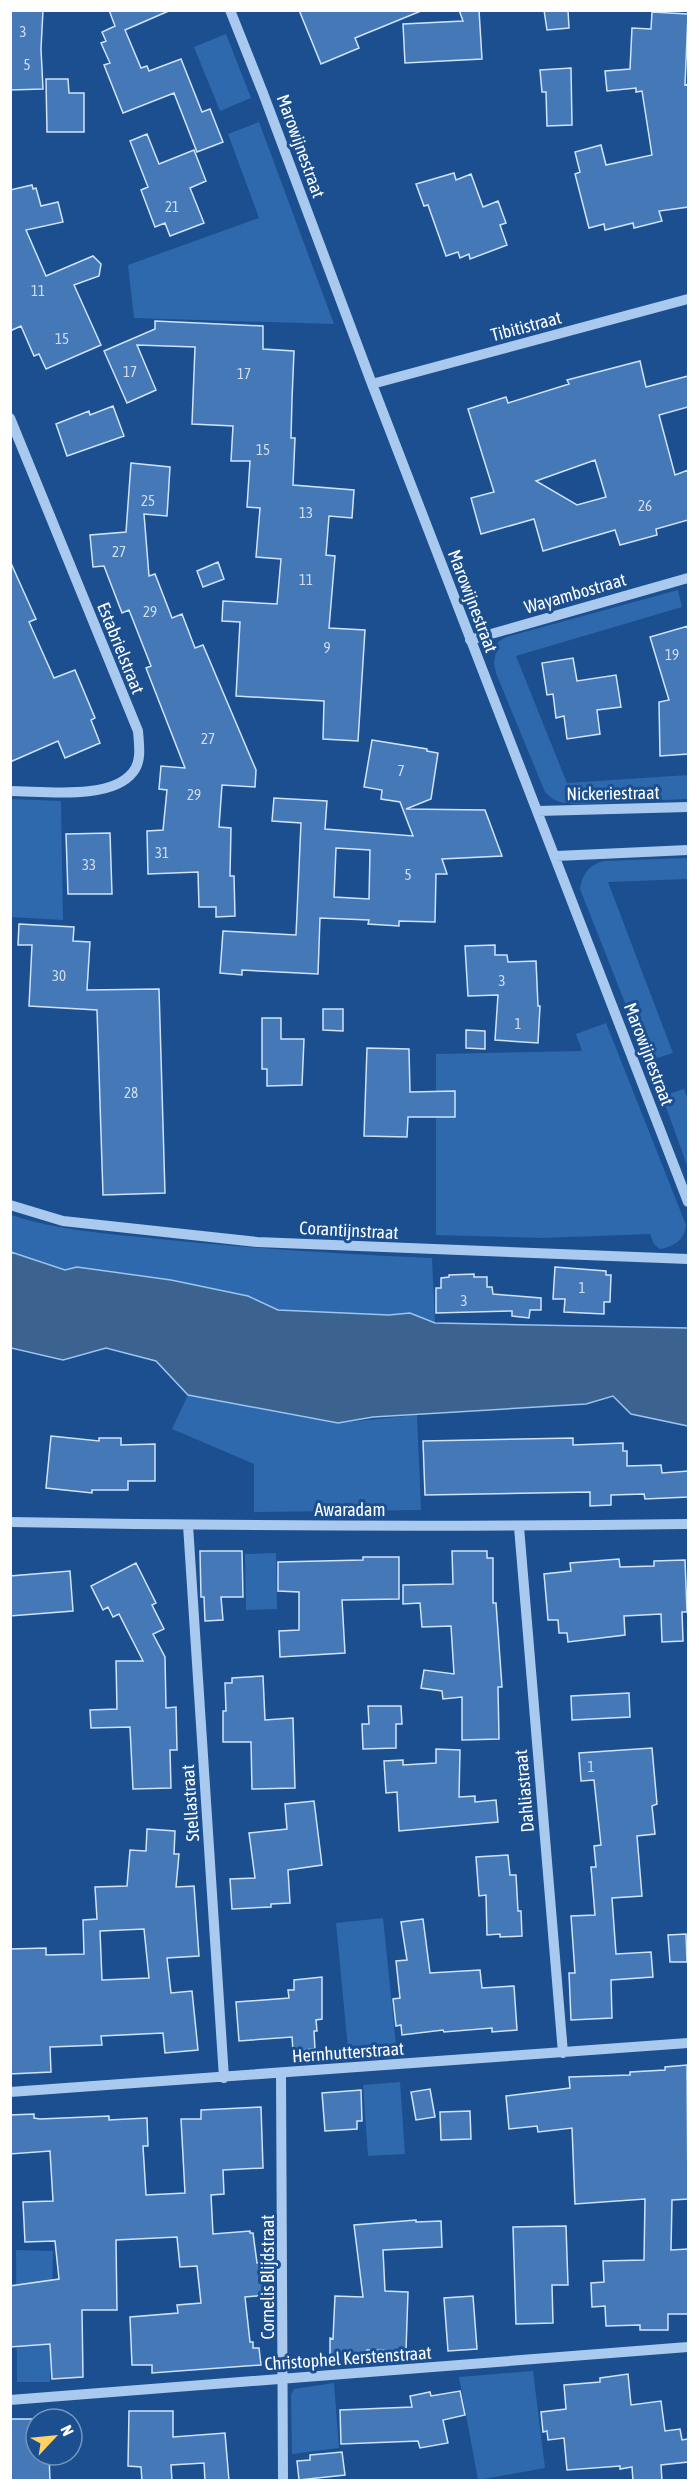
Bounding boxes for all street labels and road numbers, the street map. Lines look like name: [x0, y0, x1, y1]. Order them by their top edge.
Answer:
street label: Marowijnestraat: [273, 91, 329, 201]
street label: Tibitistraat: [488, 307, 564, 345]
street label: Marowijnestraat: [444, 547, 502, 655]
street label: Wayambostraat: [522, 568, 628, 618]
street label: Estabrielstraat: [93, 599, 149, 697]
street label: Nickeriestraat: [566, 782, 660, 804]
street label: Marowijnestraat: [620, 1000, 678, 1108]
street label: Corantijnstraat: [299, 1217, 399, 1243]
street label: Awaradam: [315, 1499, 385, 1520]
street label: Dahliastraat: [510, 1749, 538, 1833]
street label: Stellastraat: [177, 1764, 203, 1842]
street label: Hernhutterstraat: [291, 2038, 405, 2066]
street label: Cornelis Blijdstraat: [257, 2214, 278, 2340]
street label: Christophel Kerstenstraat: [264, 2342, 432, 2374]

